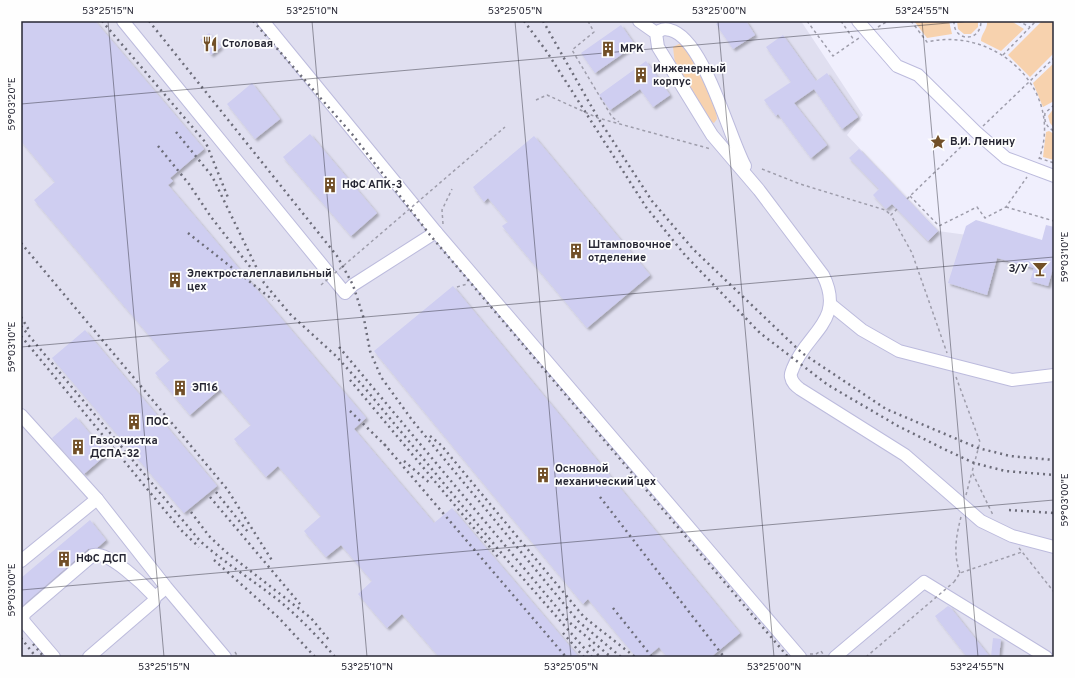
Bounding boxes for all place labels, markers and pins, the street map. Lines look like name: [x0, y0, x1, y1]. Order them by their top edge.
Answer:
restaurant icon: Столовая: [201, 35, 219, 53]
place label: Столовая: [222, 37, 273, 51]
building icon: МРК: [599, 40, 617, 58]
place label: МРК: [620, 42, 644, 56]
place label: Инженерный корпус: [653, 62, 726, 89]
building icon: Инженерный корпус: [632, 66, 650, 84]
place icon: В.И. Ленину: [929, 133, 947, 151]
place label: В.И. Ленину: [950, 135, 1015, 149]
building icon: НФС АПК-3: [321, 176, 339, 194]
place label: НФС АПК-3: [342, 178, 402, 192]
place label: Штамповочное отделение: [588, 238, 671, 265]
building icon: Штамповочное отделение: [567, 242, 585, 260]
bar icon: З/У: [1031, 260, 1049, 278]
place label: З/У: [1009, 262, 1029, 276]
place label: Электросталеплавильный цех: [187, 267, 332, 294]
building icon: Электросталеплавильный цех: [166, 271, 184, 289]
building icon: ЭП16: [171, 379, 189, 397]
place label: ЭП16: [192, 381, 218, 395]
building icon: ПОС: [125, 413, 143, 431]
place label: ПОС: [146, 415, 169, 429]
place label: Газоочистка ДСПА-32: [90, 434, 158, 461]
building icon: Газоочистка ДСПА-32: [69, 438, 87, 456]
place label: Основной механический цех: [555, 462, 657, 489]
building icon: Основной механический цех: [534, 466, 552, 484]
building icon: НФС ДСП: [55, 550, 73, 568]
place label: НФС ДСП: [76, 552, 127, 566]

